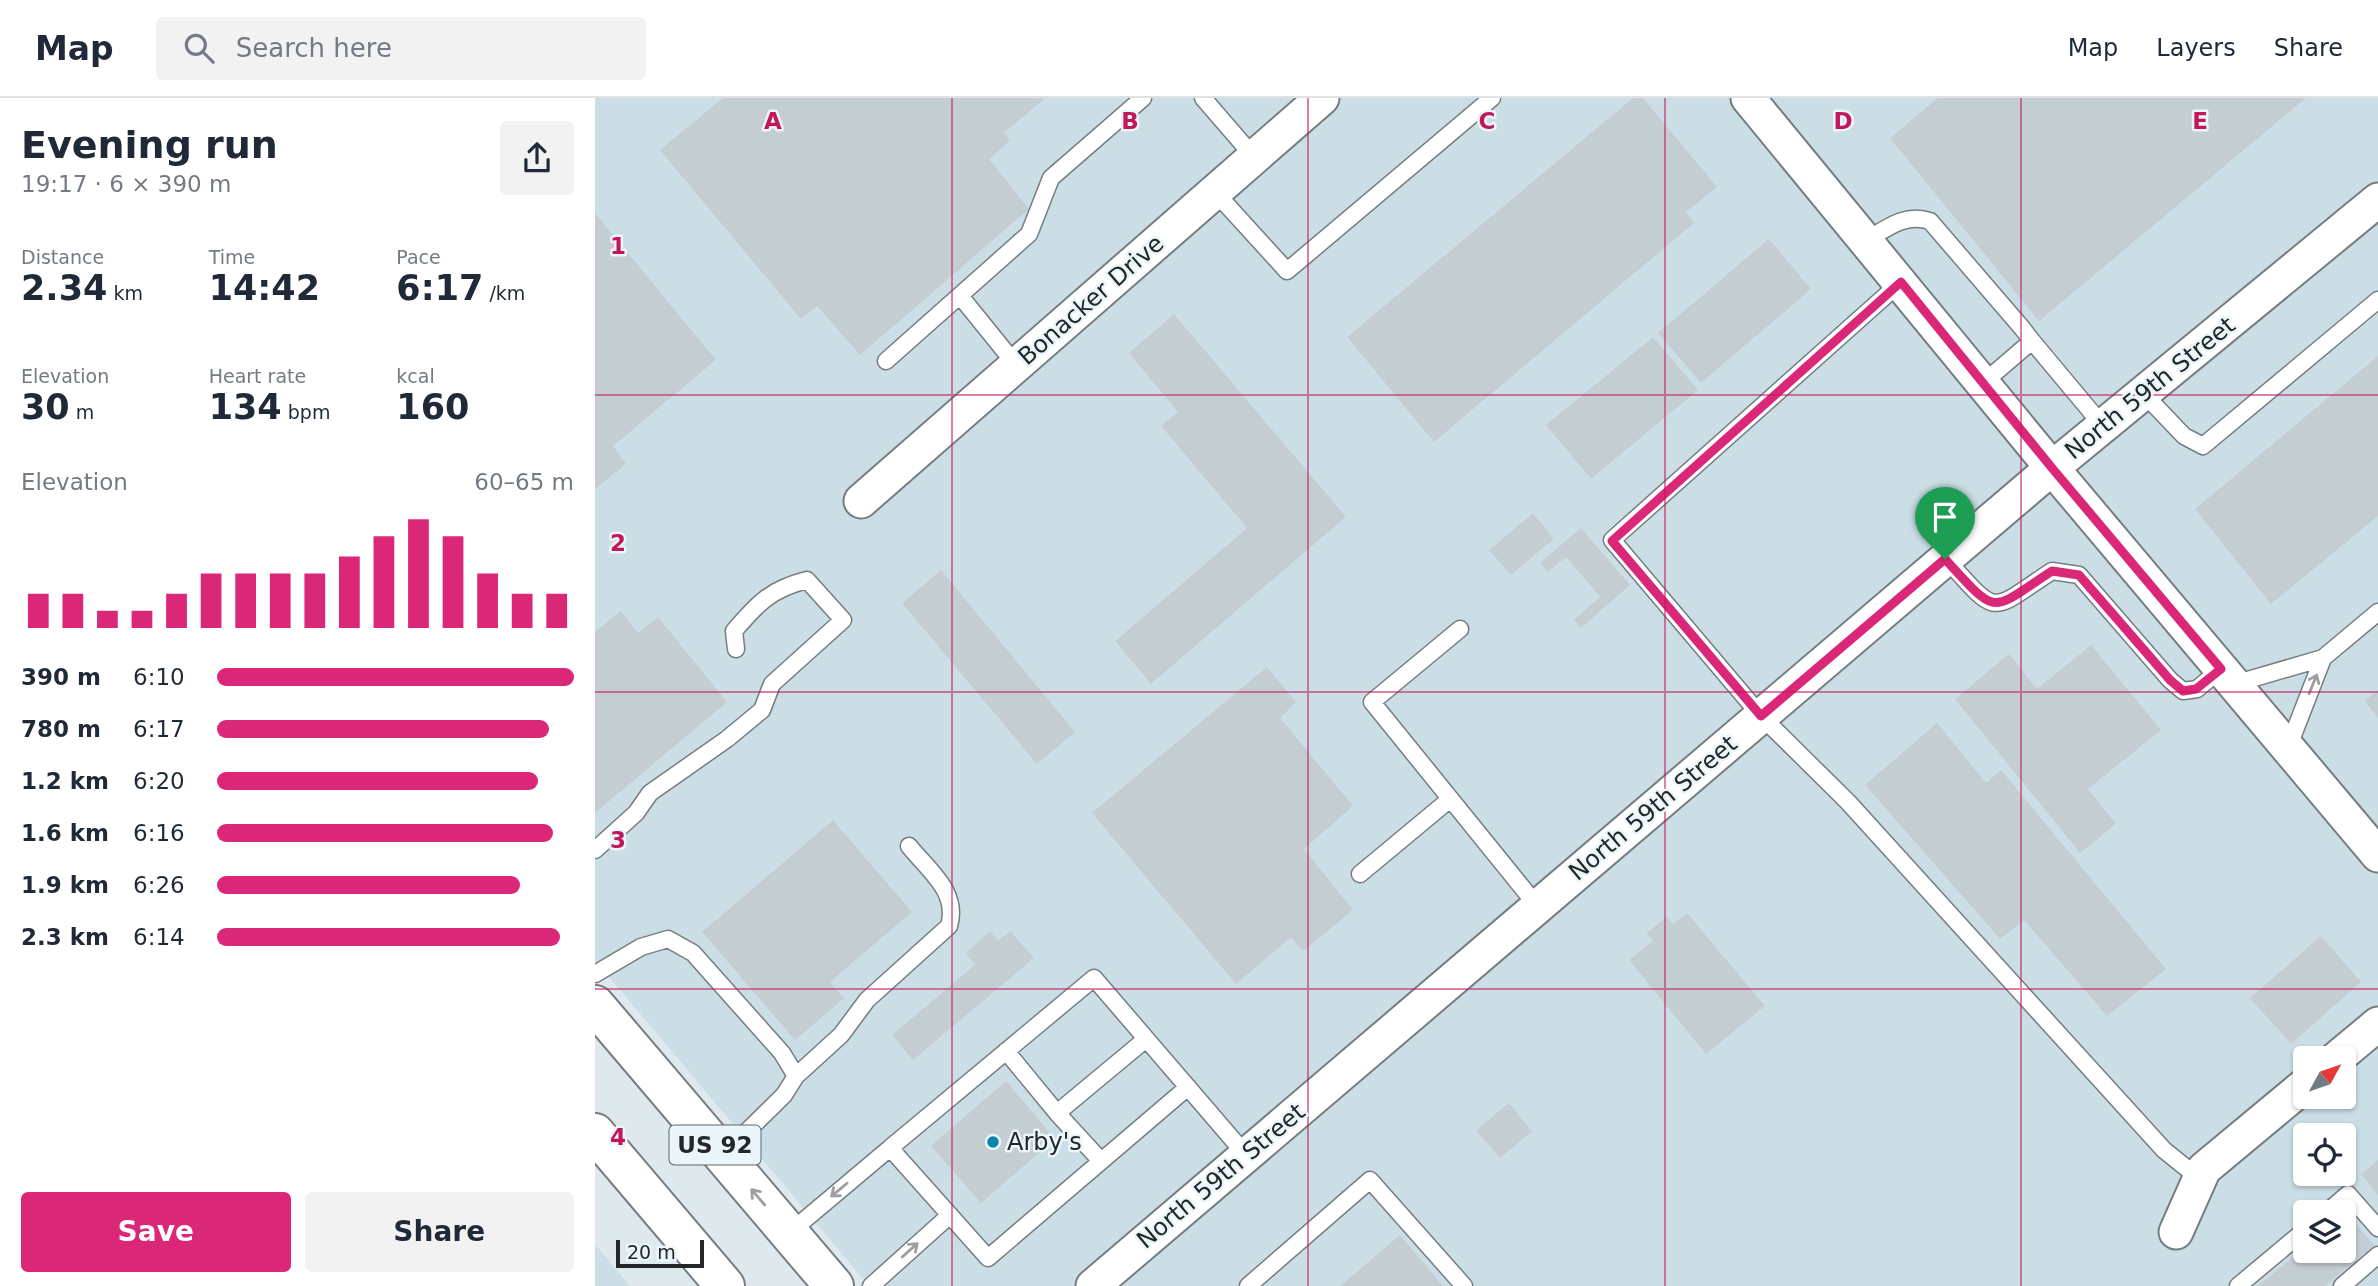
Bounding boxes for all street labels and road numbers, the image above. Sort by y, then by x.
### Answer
street label: Bonacker Drive [1013,229,1169,371]
street label: North 59th Street [2059,311,2241,465]
street label: North 59th Street [1563,730,1743,886]
street label: North 59th Street [1131,1098,1311,1254]
road number: US 92 [669,1126,761,1164]

